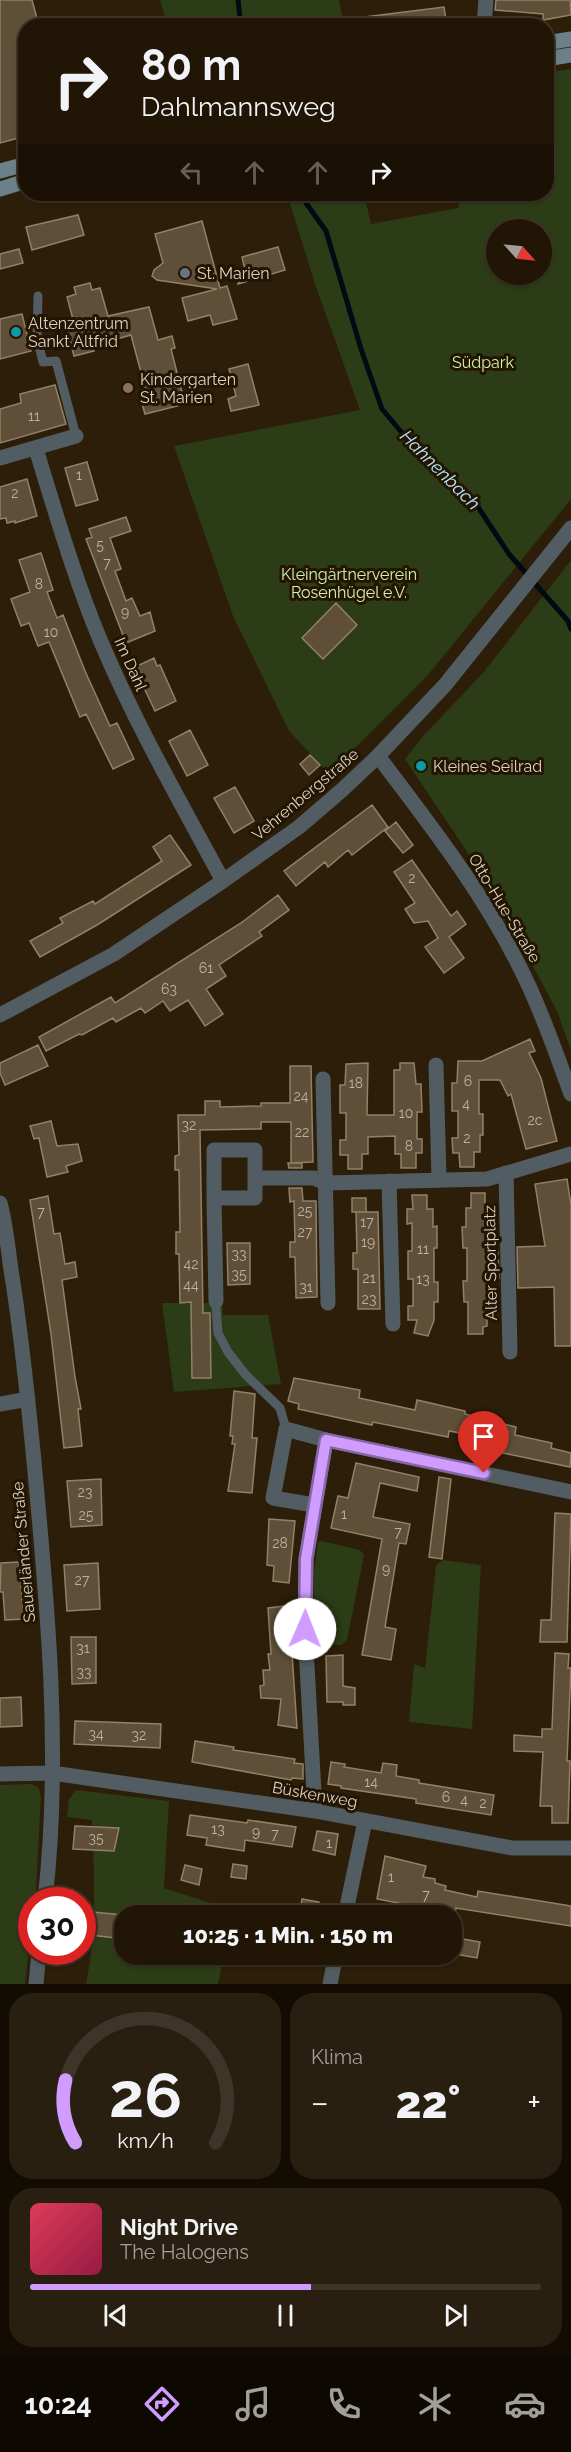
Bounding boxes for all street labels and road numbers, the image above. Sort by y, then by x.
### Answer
street label: Im Dahl [110,635,151,694]
street label: Vehrenbergstraße [248,744,362,844]
street label: Otto-Hue-Straße [465,850,545,966]
street label: Alter Sportplatz [480,1205,501,1321]
street label: Sauerländer Straße [8,1481,39,1623]
street label: Büskenweg [271,1778,359,1811]

